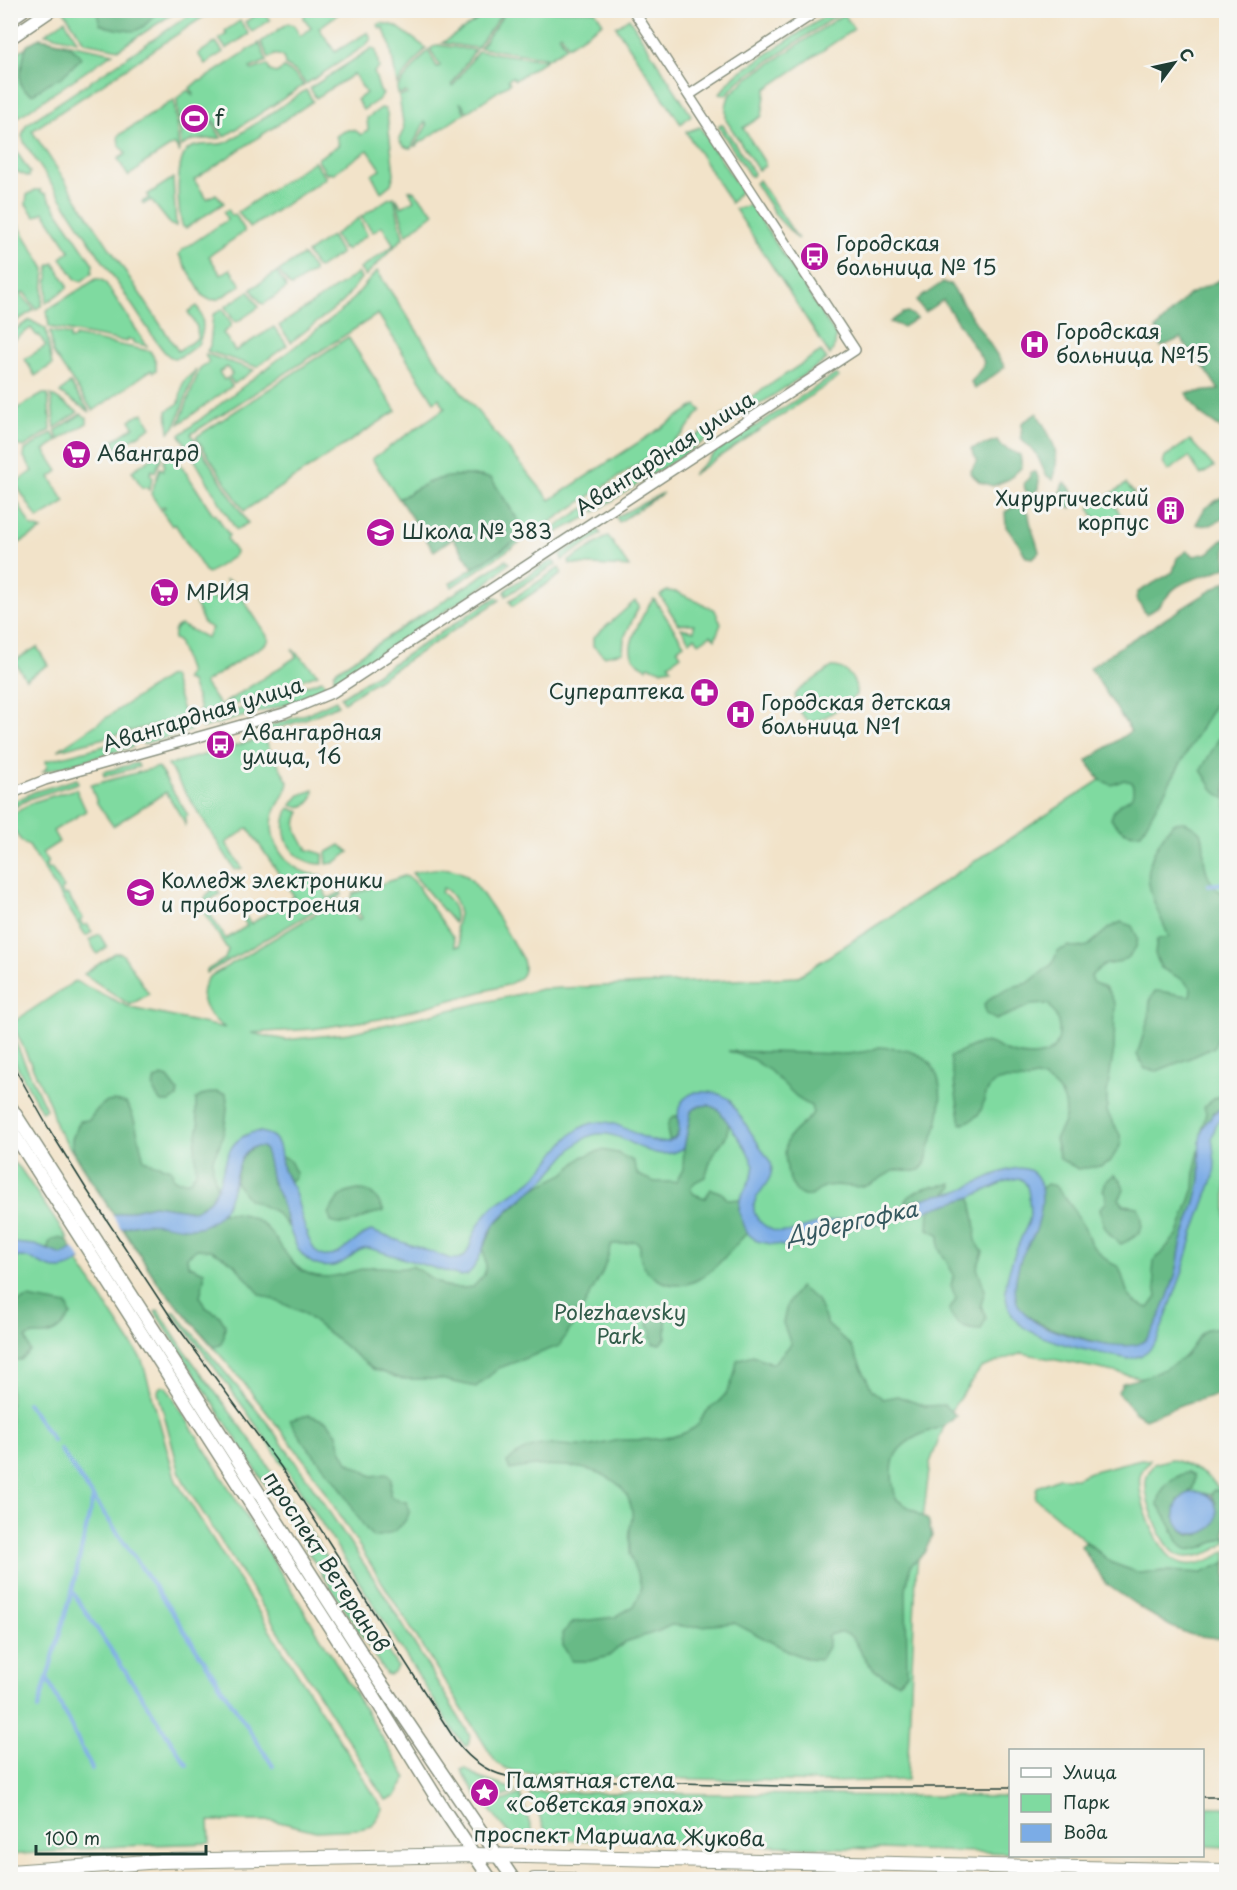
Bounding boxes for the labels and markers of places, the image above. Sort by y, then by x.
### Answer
place label: f [215,101,225,133]
sports icon: f [178,103,210,135]
place label: Городская больница № 15 [836,226,997,282]
bus stop icon: Городская больница № 15 [799,240,831,272]
place label: Городская больница №15 [1056,314,1209,370]
hospital icon: Городская больница №15 [1019,328,1051,360]
place label: Авангард [97,436,199,468]
supermarket icon: Авангард [60,438,92,470]
place label: Хирургический корпус [996,481,1149,537]
building icon: Хирургический корпус [1154,495,1186,527]
place label: Школа № 383 [402,514,552,546]
school or university icon: Школа № 383 [365,516,397,548]
place label: МРИЯ [186,575,250,607]
supermarket icon: МРИЯ [149,577,181,609]
place label: Супераптека [548,674,684,706]
pharmacy icon: Супераптека [689,676,721,708]
place label: Городская детская больница №1 [761,685,952,741]
hospital icon: Городская детская больница №1 [724,699,756,731]
place label: Авангардная улица, 16 [242,715,382,771]
bus stop icon: Авангардная улица, 16 [205,729,237,761]
place label: Колледж электроники и приборостроения [161,863,383,919]
school or university icon: Колледж электроники и приборостроения [124,877,156,909]
place label: Памятная стела «Советская эпоха» [506,1763,704,1819]
place icon: Памятная стела «Советская эпоха» [469,1777,501,1809]

